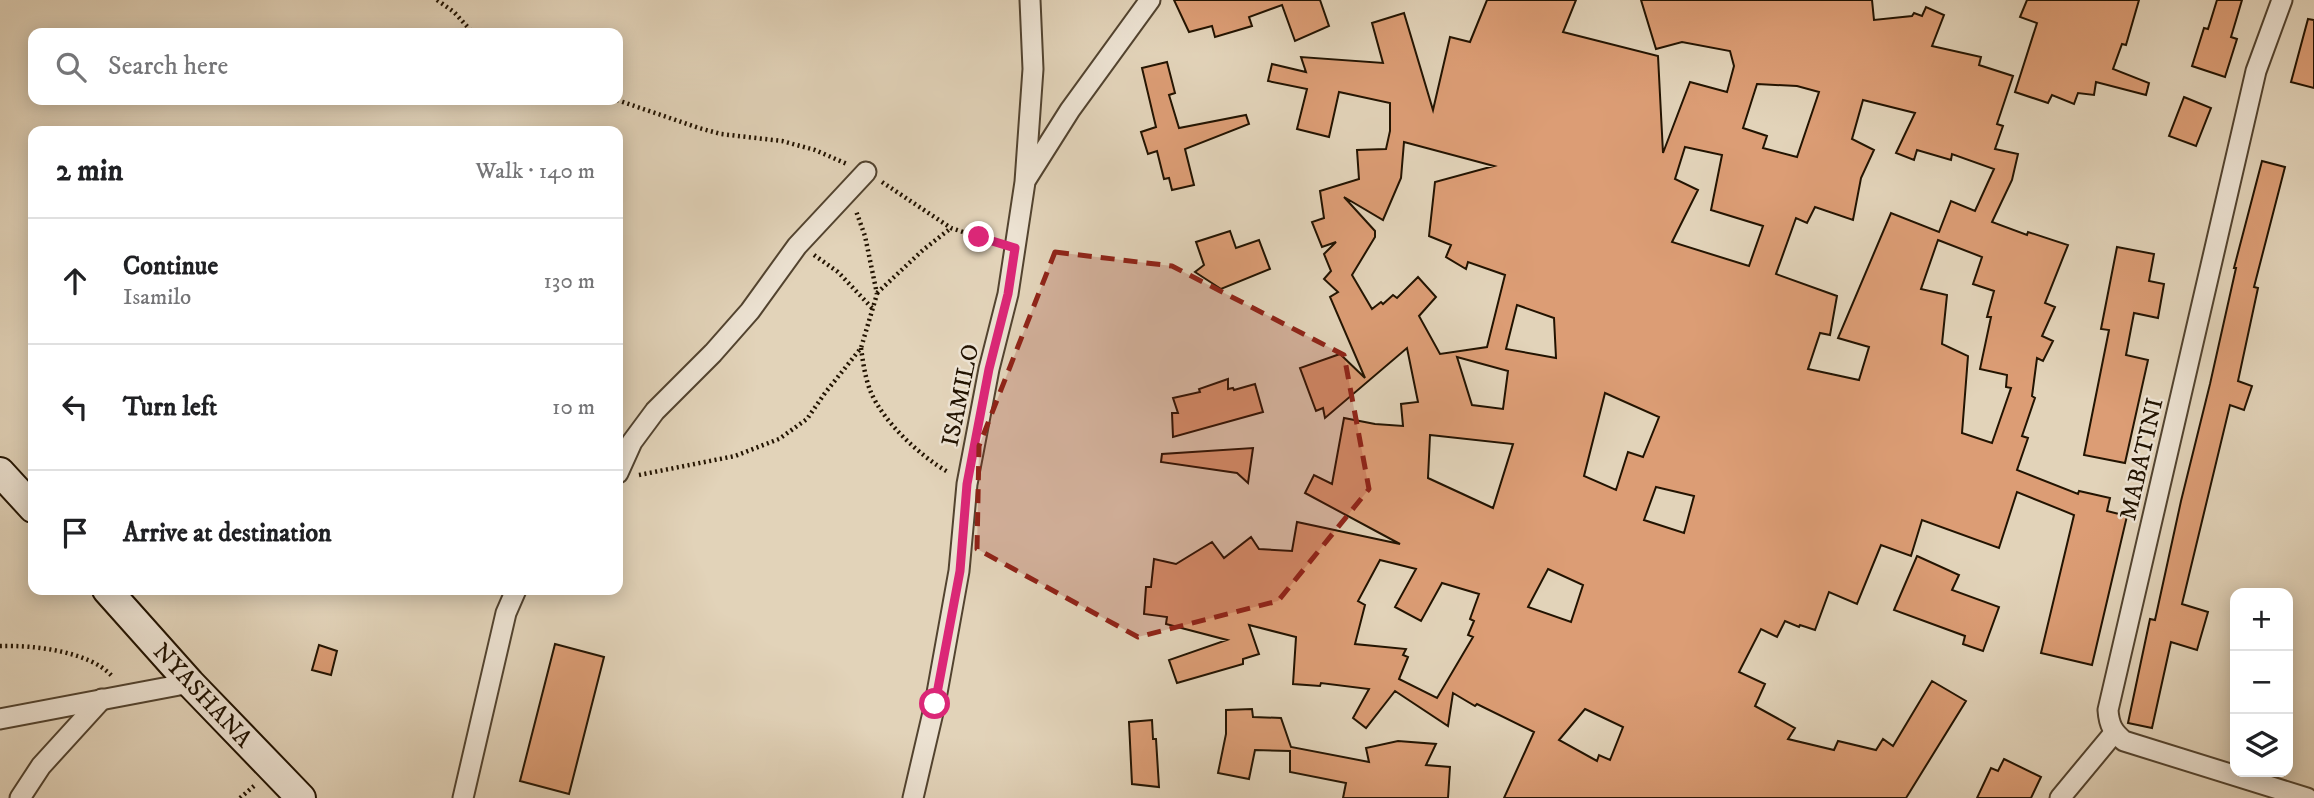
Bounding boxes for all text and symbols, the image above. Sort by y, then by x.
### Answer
search box [28,28,623,105]
icon: search [52,48,90,86]
text: Search here [108,50,228,83]
text: 2 min [56,153,123,190]
text: Walk · 140 m [476,157,595,186]
route end [963,221,994,252]
text: Continue [123,250,218,283]
icon: ahead [56,262,94,300]
text: 130 m [543,267,595,296]
text: Isamilo [123,283,191,312]
street label: ISAMILO [936,341,986,449]
icon: left [56,388,94,426]
text: Turn left [123,391,217,424]
text: 10 m [552,393,595,422]
street label: MABATINI [2113,395,2171,523]
icon: arrive [56,514,94,552]
text: Arrive at destination [123,517,332,550]
map controls [2230,588,2293,777]
button: + [2230,588,2293,651]
street label: NYASHANA [146,637,259,755]
button: − [2230,651,2293,714]
route start [919,688,950,719]
button: layers [2230,714,2293,777]

